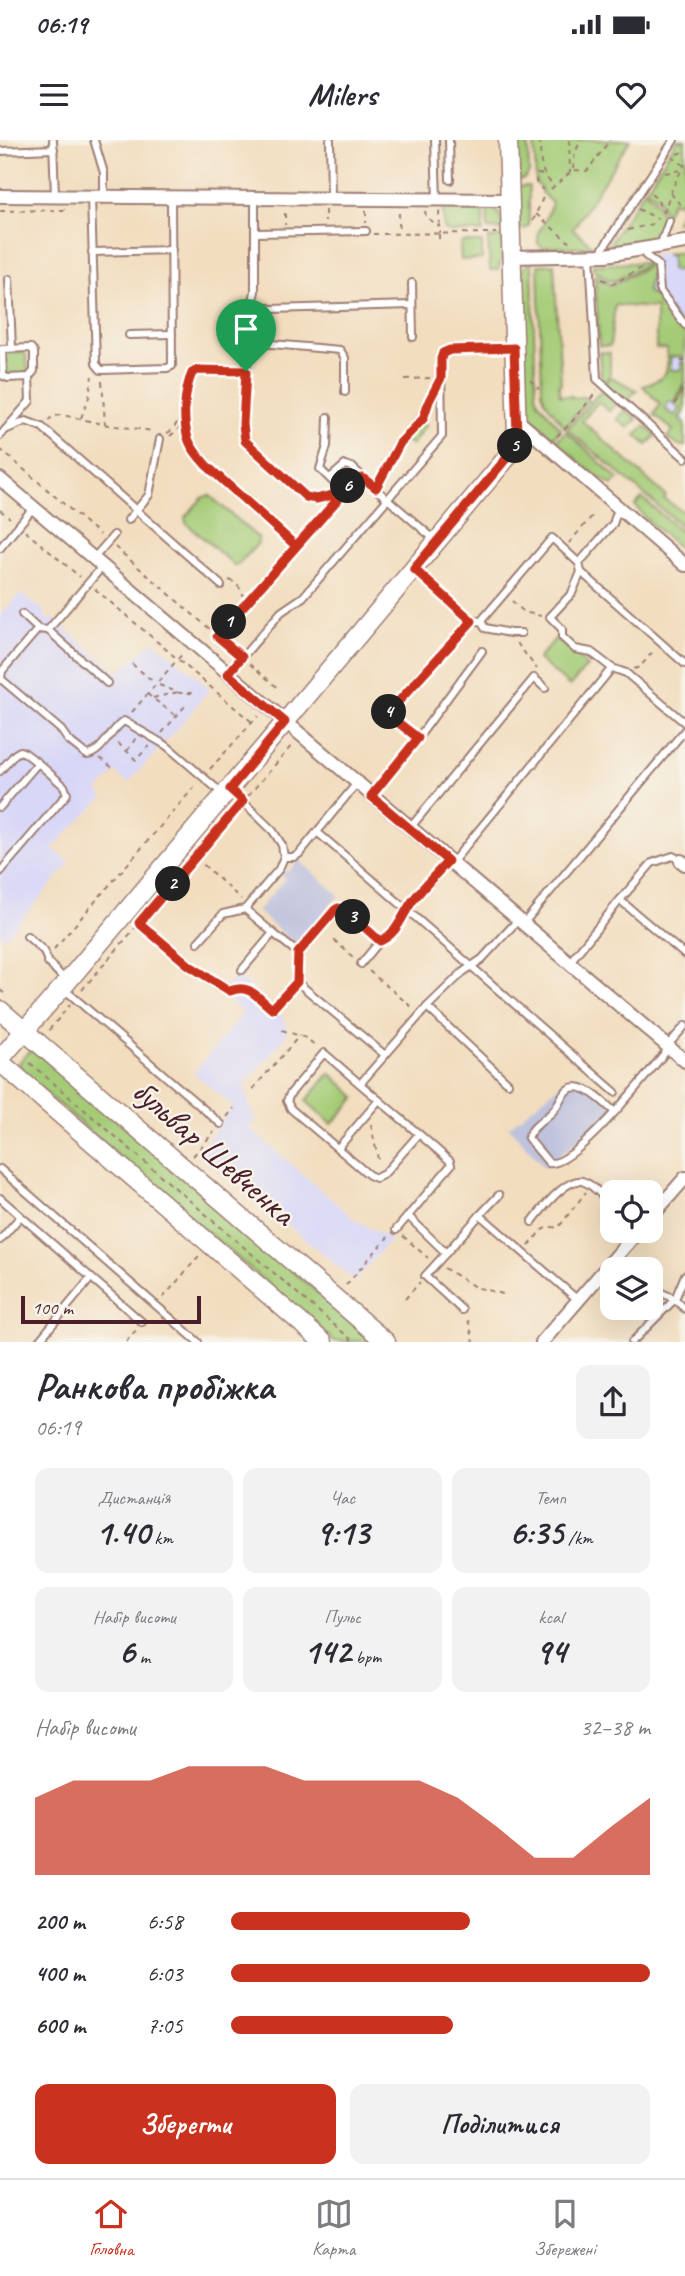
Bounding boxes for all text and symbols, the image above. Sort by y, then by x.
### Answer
text: 06:19 [35,8,87,41]
text: Milers [308,74,377,115]
icon: menu [35,76,73,114]
icon: heart [612,76,650,114]
pin [216,299,276,371]
icon: arrive [227,310,265,348]
pin: 5 [498,428,532,464]
text: 5 [510,433,519,457]
pin: 6 [330,468,366,504]
text: 6 [343,473,352,497]
pin: 1 [212,604,246,640]
text: 1 [224,609,233,633]
pin: 4 [372,694,406,730]
text: 4 [384,699,393,723]
pin: 2 [156,866,190,902]
text: 2 [168,871,177,895]
pin: 3 [336,900,370,934]
text: 3 [348,904,357,928]
street label: бульвар Шевченка [123,1069,307,1237]
map controls [600,1180,663,1320]
button: locate [600,1180,663,1243]
button: layers [600,1257,663,1320]
scale bar [21,1293,201,1324]
text: 100 m [32,1296,73,1320]
text: Ранкова пробіжка [35,1363,274,1410]
button: share [576,1365,650,1439]
text: 06:19 [35,1413,81,1442]
text: Дистанція [98,1486,170,1510]
text: Час [330,1486,355,1510]
text: Темп [536,1486,566,1510]
text: 1.40 [95,1510,150,1555]
text: 9:13 [316,1510,369,1555]
text: 6:35 [509,1510,563,1555]
text: km [150,1526,173,1550]
text: /km [563,1526,593,1550]
text: Набір висоти [93,1605,176,1629]
text: Пульс [324,1605,361,1629]
text: kcal [538,1605,563,1629]
text: 6 [118,1629,135,1674]
text: 142 [304,1629,351,1674]
text: 94 [535,1629,566,1674]
text: m [135,1645,150,1669]
text: bpm [351,1645,381,1669]
text: Набір висоти [35,1713,135,1742]
text: 32–38 m [580,1713,650,1742]
text: 200 m [35,1907,85,1936]
text: 6:58 [147,1907,183,1936]
text: 400 m [35,1959,85,1988]
text: 6:03 [147,1959,183,1988]
text: 600 m [35,2011,85,2040]
text: 7:05 [147,2011,183,2040]
button: Зберегти [35,2084,336,2164]
button: Поділитися [350,2084,650,2164]
tab: Головна [89,2195,134,2261]
tab: Карта [312,2195,355,2261]
tab: Збережені [534,2195,596,2261]

